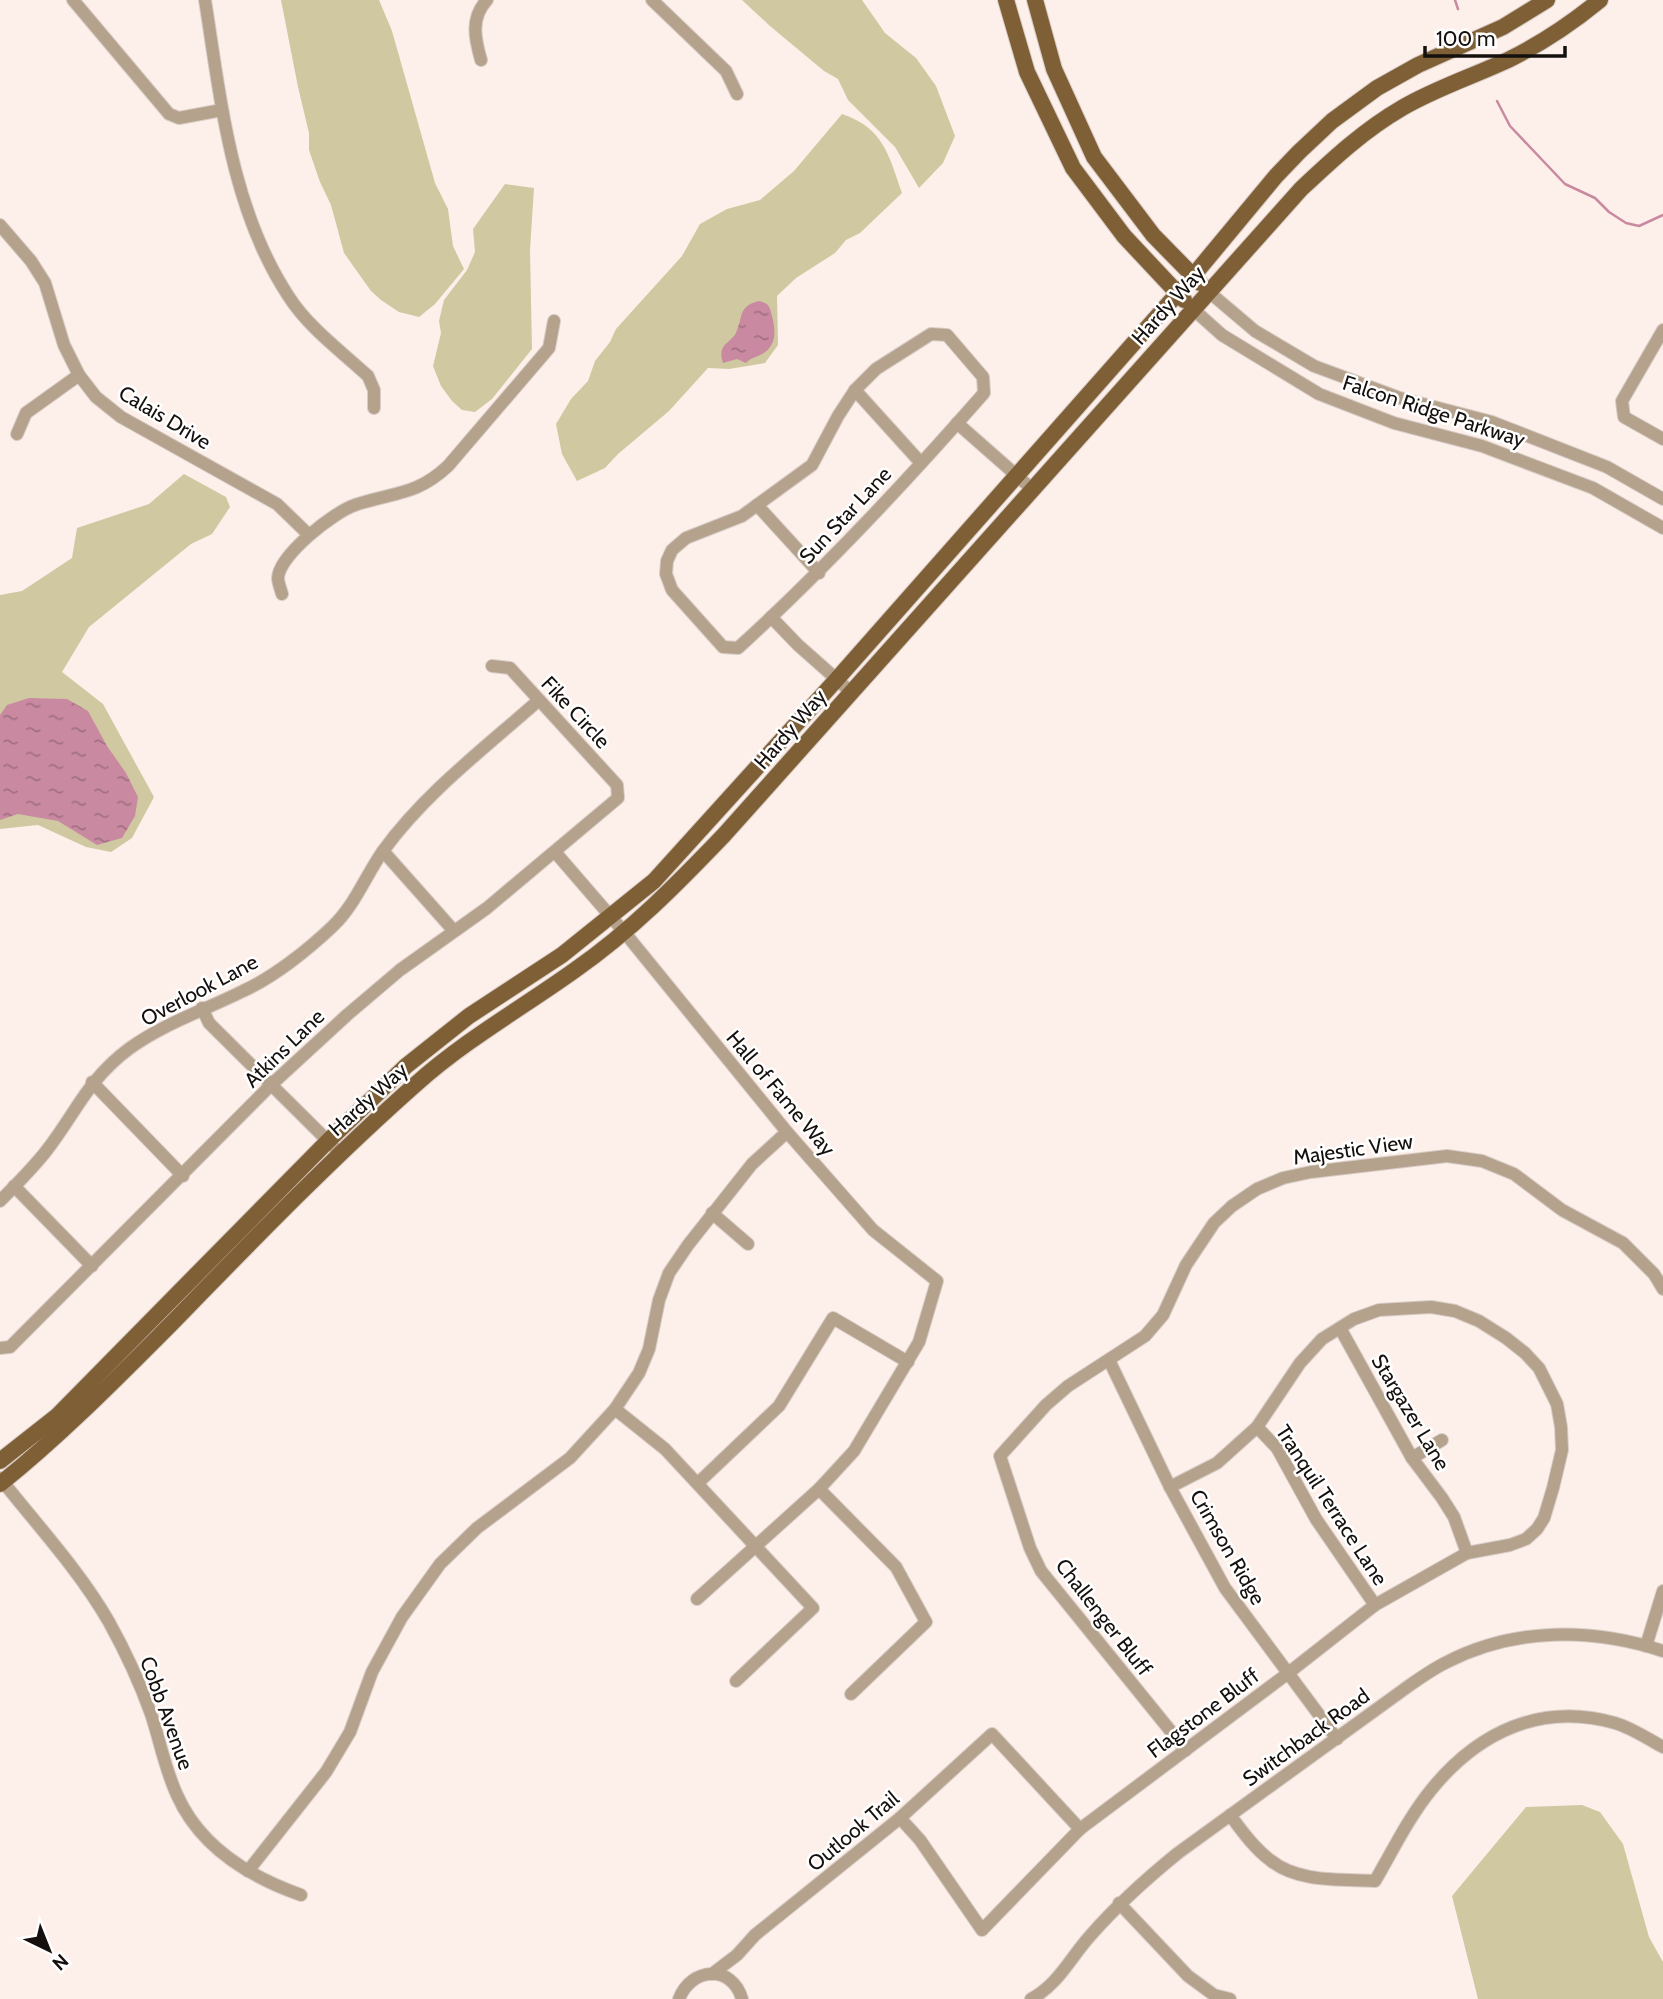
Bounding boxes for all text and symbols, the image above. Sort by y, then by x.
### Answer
scale bar [1425,14,1565,58]
text: 100 m [1436,26,1495,51]
street label: Hardy Way [1126,260,1210,350]
street label: Falcon Ridge Parkway [1340,370,1529,452]
street label: Calais Drive [114,380,216,454]
street label: Sun Star Lane [794,461,896,569]
street label: Fike Circle [536,671,616,753]
street label: Hardy Way [749,684,832,774]
street label: Overlook Lane [136,949,262,1031]
street label: Atkins Lane [239,1004,329,1092]
street label: Hall of Fame Way [721,1025,841,1161]
street label: Hardy Way [323,1057,413,1141]
street label: Majestic View [1291,1128,1415,1171]
street label: Stargazer Lane [1367,1349,1456,1475]
street label: Tranquil Terrace Lane [1271,1420,1393,1590]
street label: Crimson Ridge [1185,1485,1271,1609]
street label: Challenger Bluff [1051,1554,1157,1680]
street label: Cobb Avenue [135,1653,199,1773]
street label: Flagstone Bluff [1142,1663,1264,1763]
street label: Switchback Road [1238,1683,1374,1791]
street label: Outlook Trail [802,1786,904,1876]
north arrow [14,1915,84,1985]
text: N [47,1949,73,1975]

